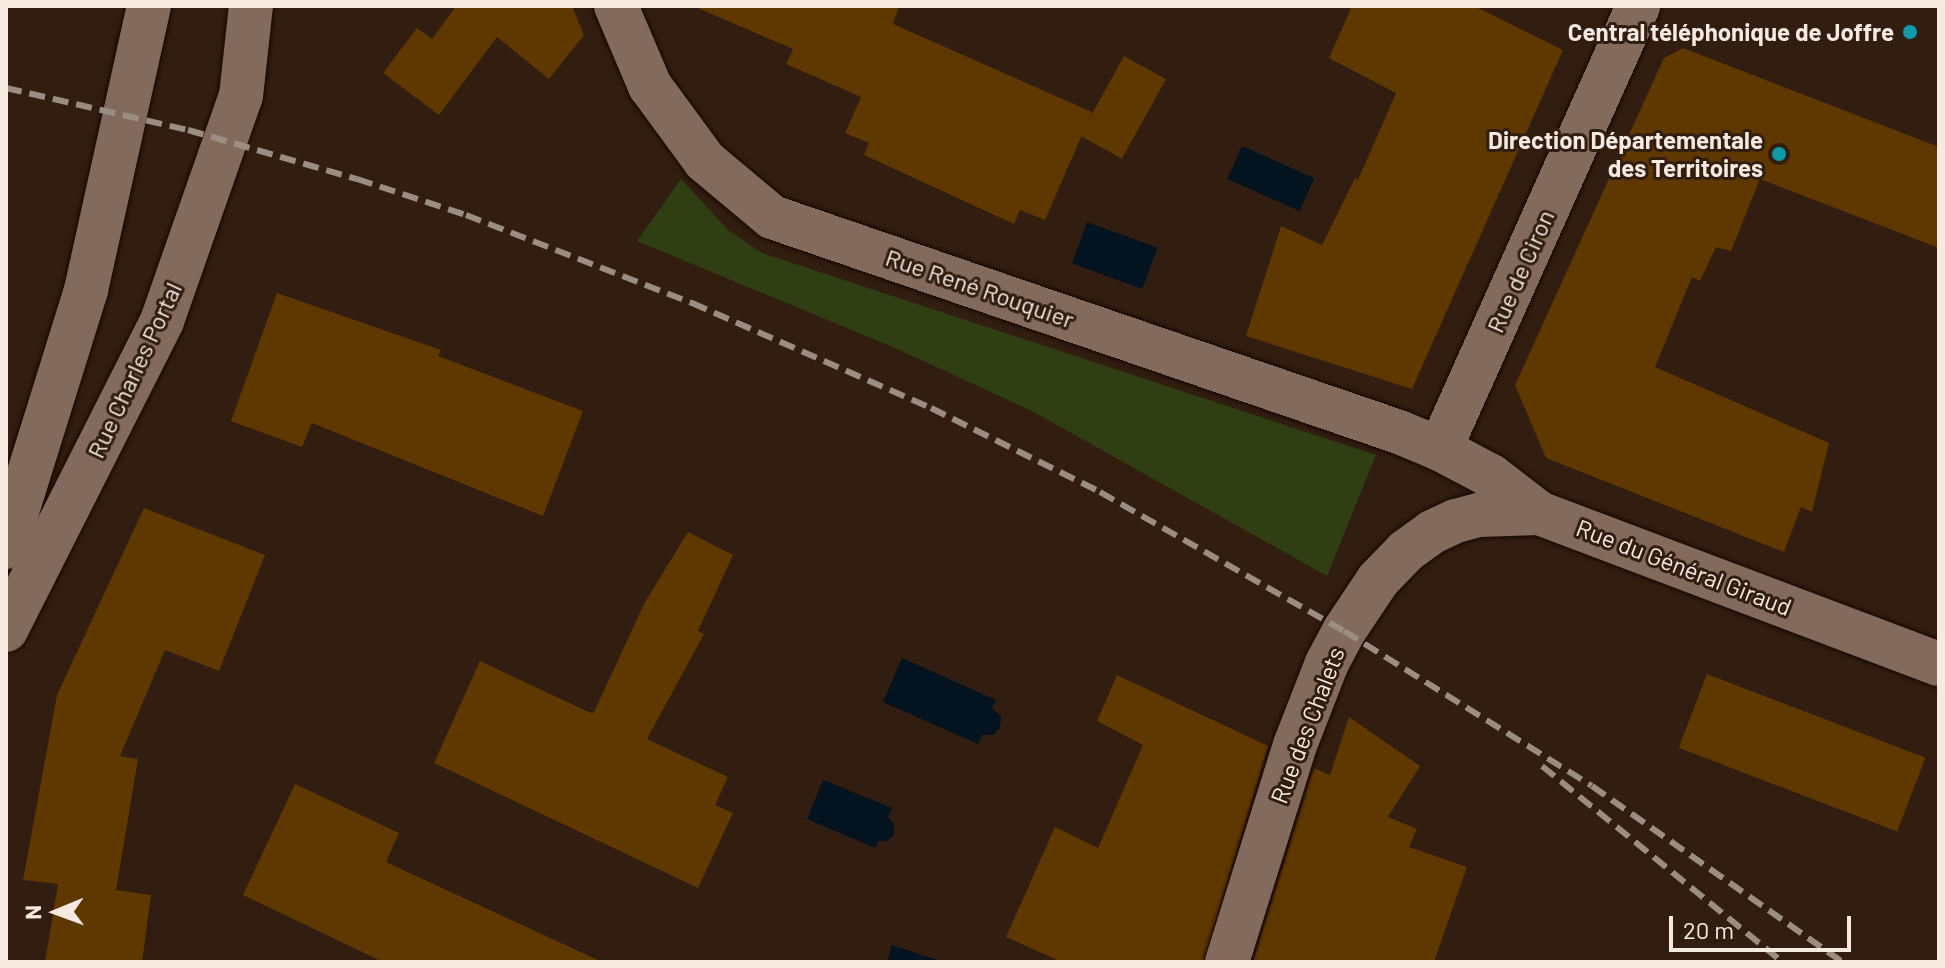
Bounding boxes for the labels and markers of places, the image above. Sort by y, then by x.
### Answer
place label: Central téléphonique de Joffre [1568,18,1894,46]
marker: Central téléphonique de Joffre [1901,23,1919,41]
place label: Direction Départementale des Territoires [1488,126,1763,182]
marker: Direction Départementale des Territoires [1770,145,1788,163]

